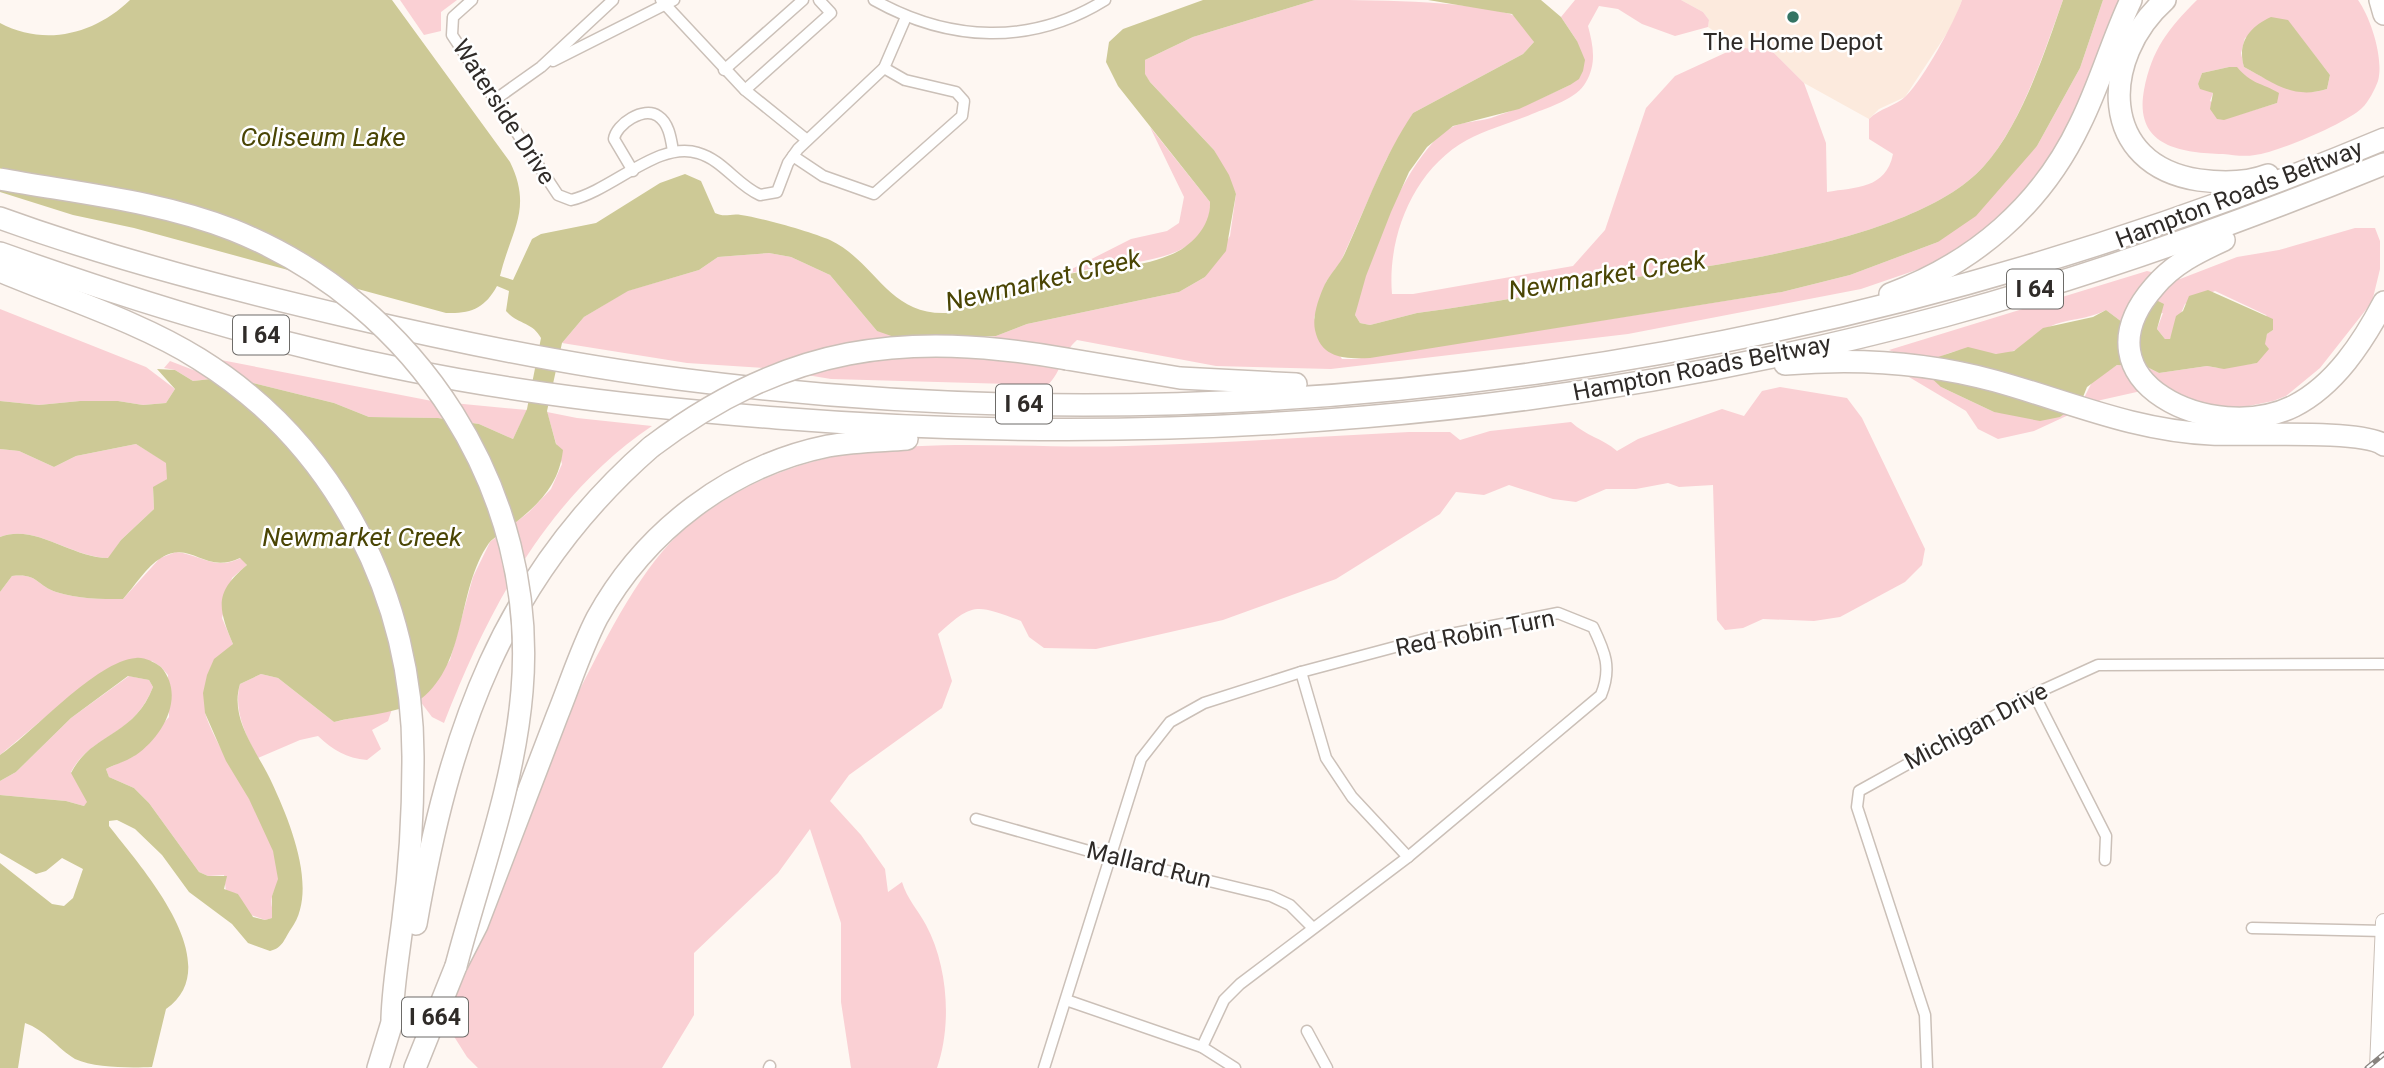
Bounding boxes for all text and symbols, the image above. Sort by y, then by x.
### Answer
marker: The Home Depot [1785,9,1801,25]
place label: The Home Depot [1703,28,1883,56]
street label: Waterside Drive [447,34,561,190]
water label: Coliseum Lake [240,122,406,152]
street label: Hampton Roads Beltway [2112,134,2367,254]
water label: Newmarket Creek [942,243,1145,317]
water label: Newmarket Creek [1506,244,1709,305]
road number: I 64 [2007,270,2063,308]
road number: I 64 [233,316,289,354]
street label: Hampton Roads Beltway [1571,329,1834,407]
road number: I 64 [996,384,1052,424]
water label: Newmarket Creek [262,522,463,552]
street label: Red Robin Turn [1393,604,1557,662]
street label: Michigan Drive [1900,677,2052,775]
street label: Mallard Run [1084,836,1214,894]
road number: I 664 [402,998,468,1036]

